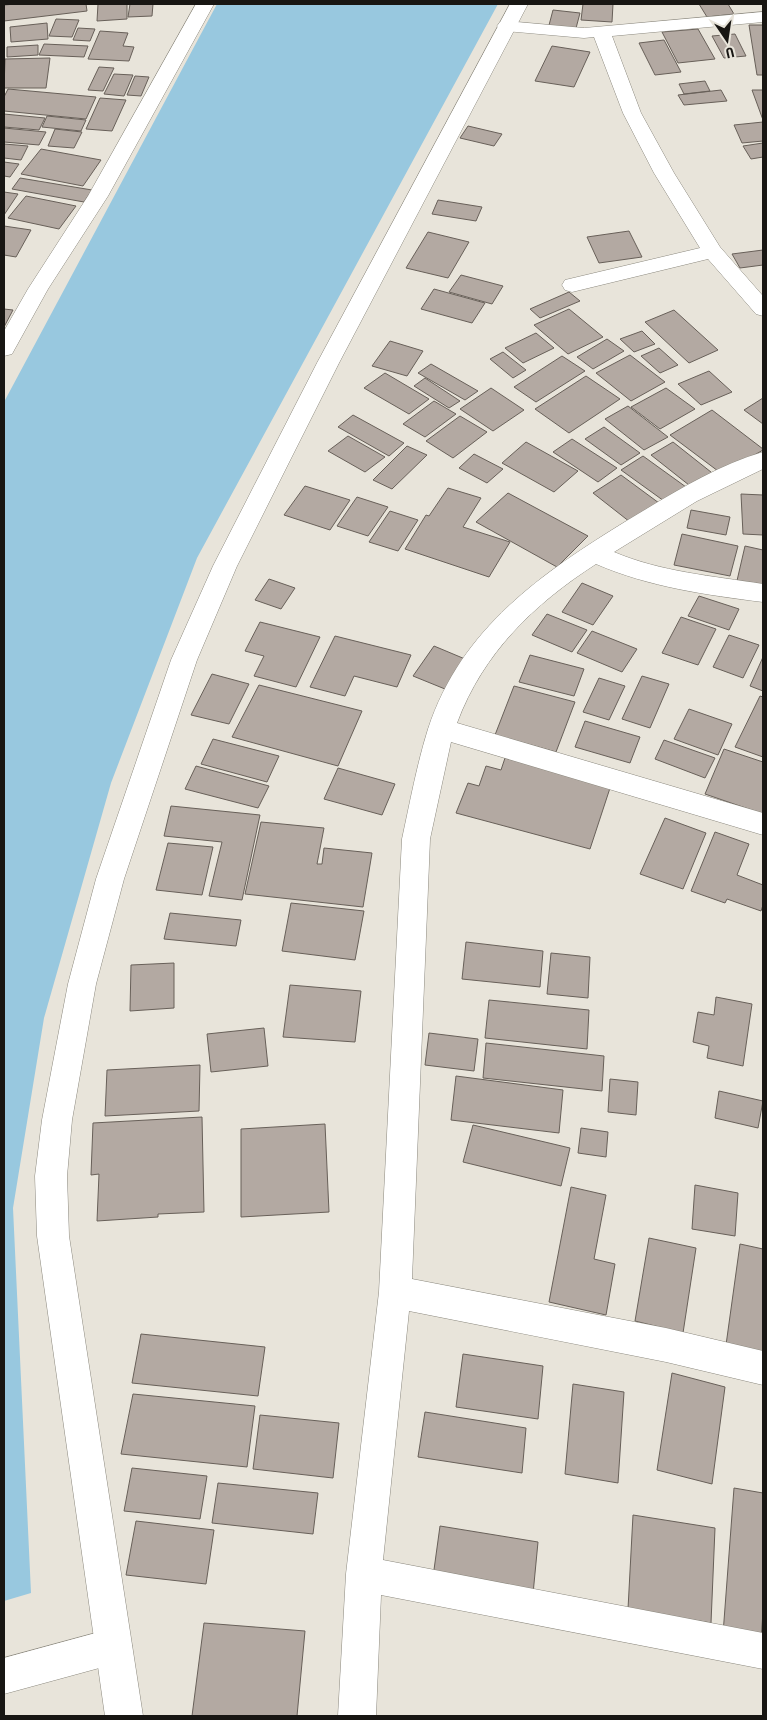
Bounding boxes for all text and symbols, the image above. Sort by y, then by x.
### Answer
north arrow [702,15,752,65]
text: U [724,44,736,61]

